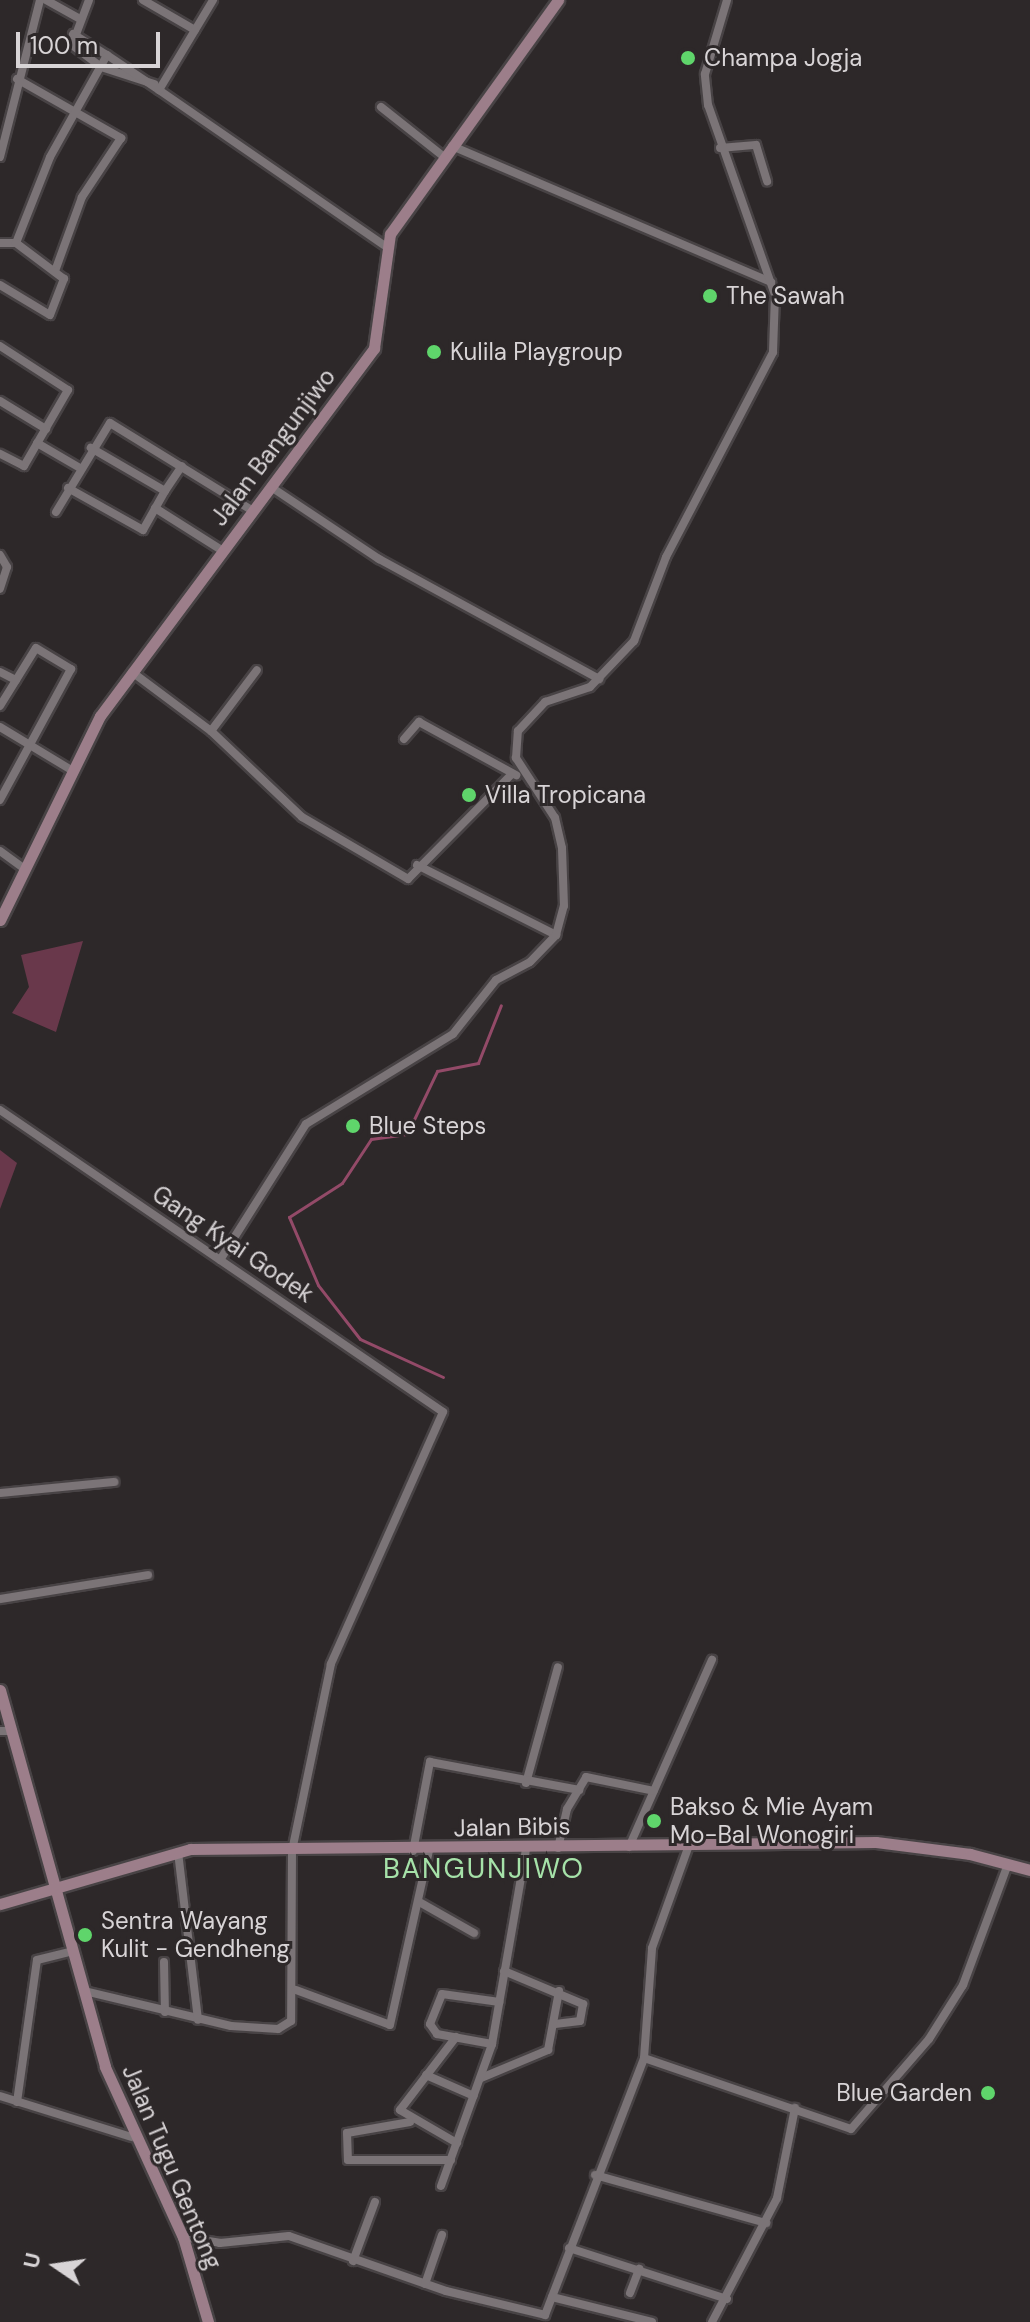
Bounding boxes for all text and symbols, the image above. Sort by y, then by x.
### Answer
scale bar [20,16,164,66]
text: 100 m [30,30,98,61]
place label: Champa Jogja [704,44,862,72]
marker: Champa Jogja [679,49,697,67]
place label: The Sawah [726,282,845,310]
marker: The Sawah [701,287,719,305]
place label: Kulila Playgroup [450,338,623,366]
marker: Kulila Playgroup [425,343,443,361]
street label: Jalan Bangunjiwo [204,363,342,531]
place label: Villa Tropicana [485,781,646,809]
marker: Villa Tropicana [460,786,478,804]
place label: Blue Steps [369,1112,486,1140]
marker: Blue Steps [344,1117,362,1135]
street label: Gang Kyai Godek [147,1179,319,1309]
place label: Bakso & Mie Ayam Mo-Bal Wonogiri [670,1793,873,1849]
street label: Jalan Bibis [453,1812,571,1842]
marker: Bakso & Mie Ayam Mo-Bal Wonogiri [645,1812,663,1830]
district label: BANGUNJIWO [383,1852,585,1886]
place label: Sentra Wayang Kulit - Gendheng [101,1907,290,1963]
marker: Sentra Wayang Kulit - Gendheng [76,1926,94,1944]
street label: Jalan Tugu Gentong [116,2060,228,2274]
place label: Blue Garden [836,2079,972,2107]
marker: Blue Garden [979,2084,997,2102]
north arrow [16,2226,96,2306]
text: U [16,2250,48,2271]

